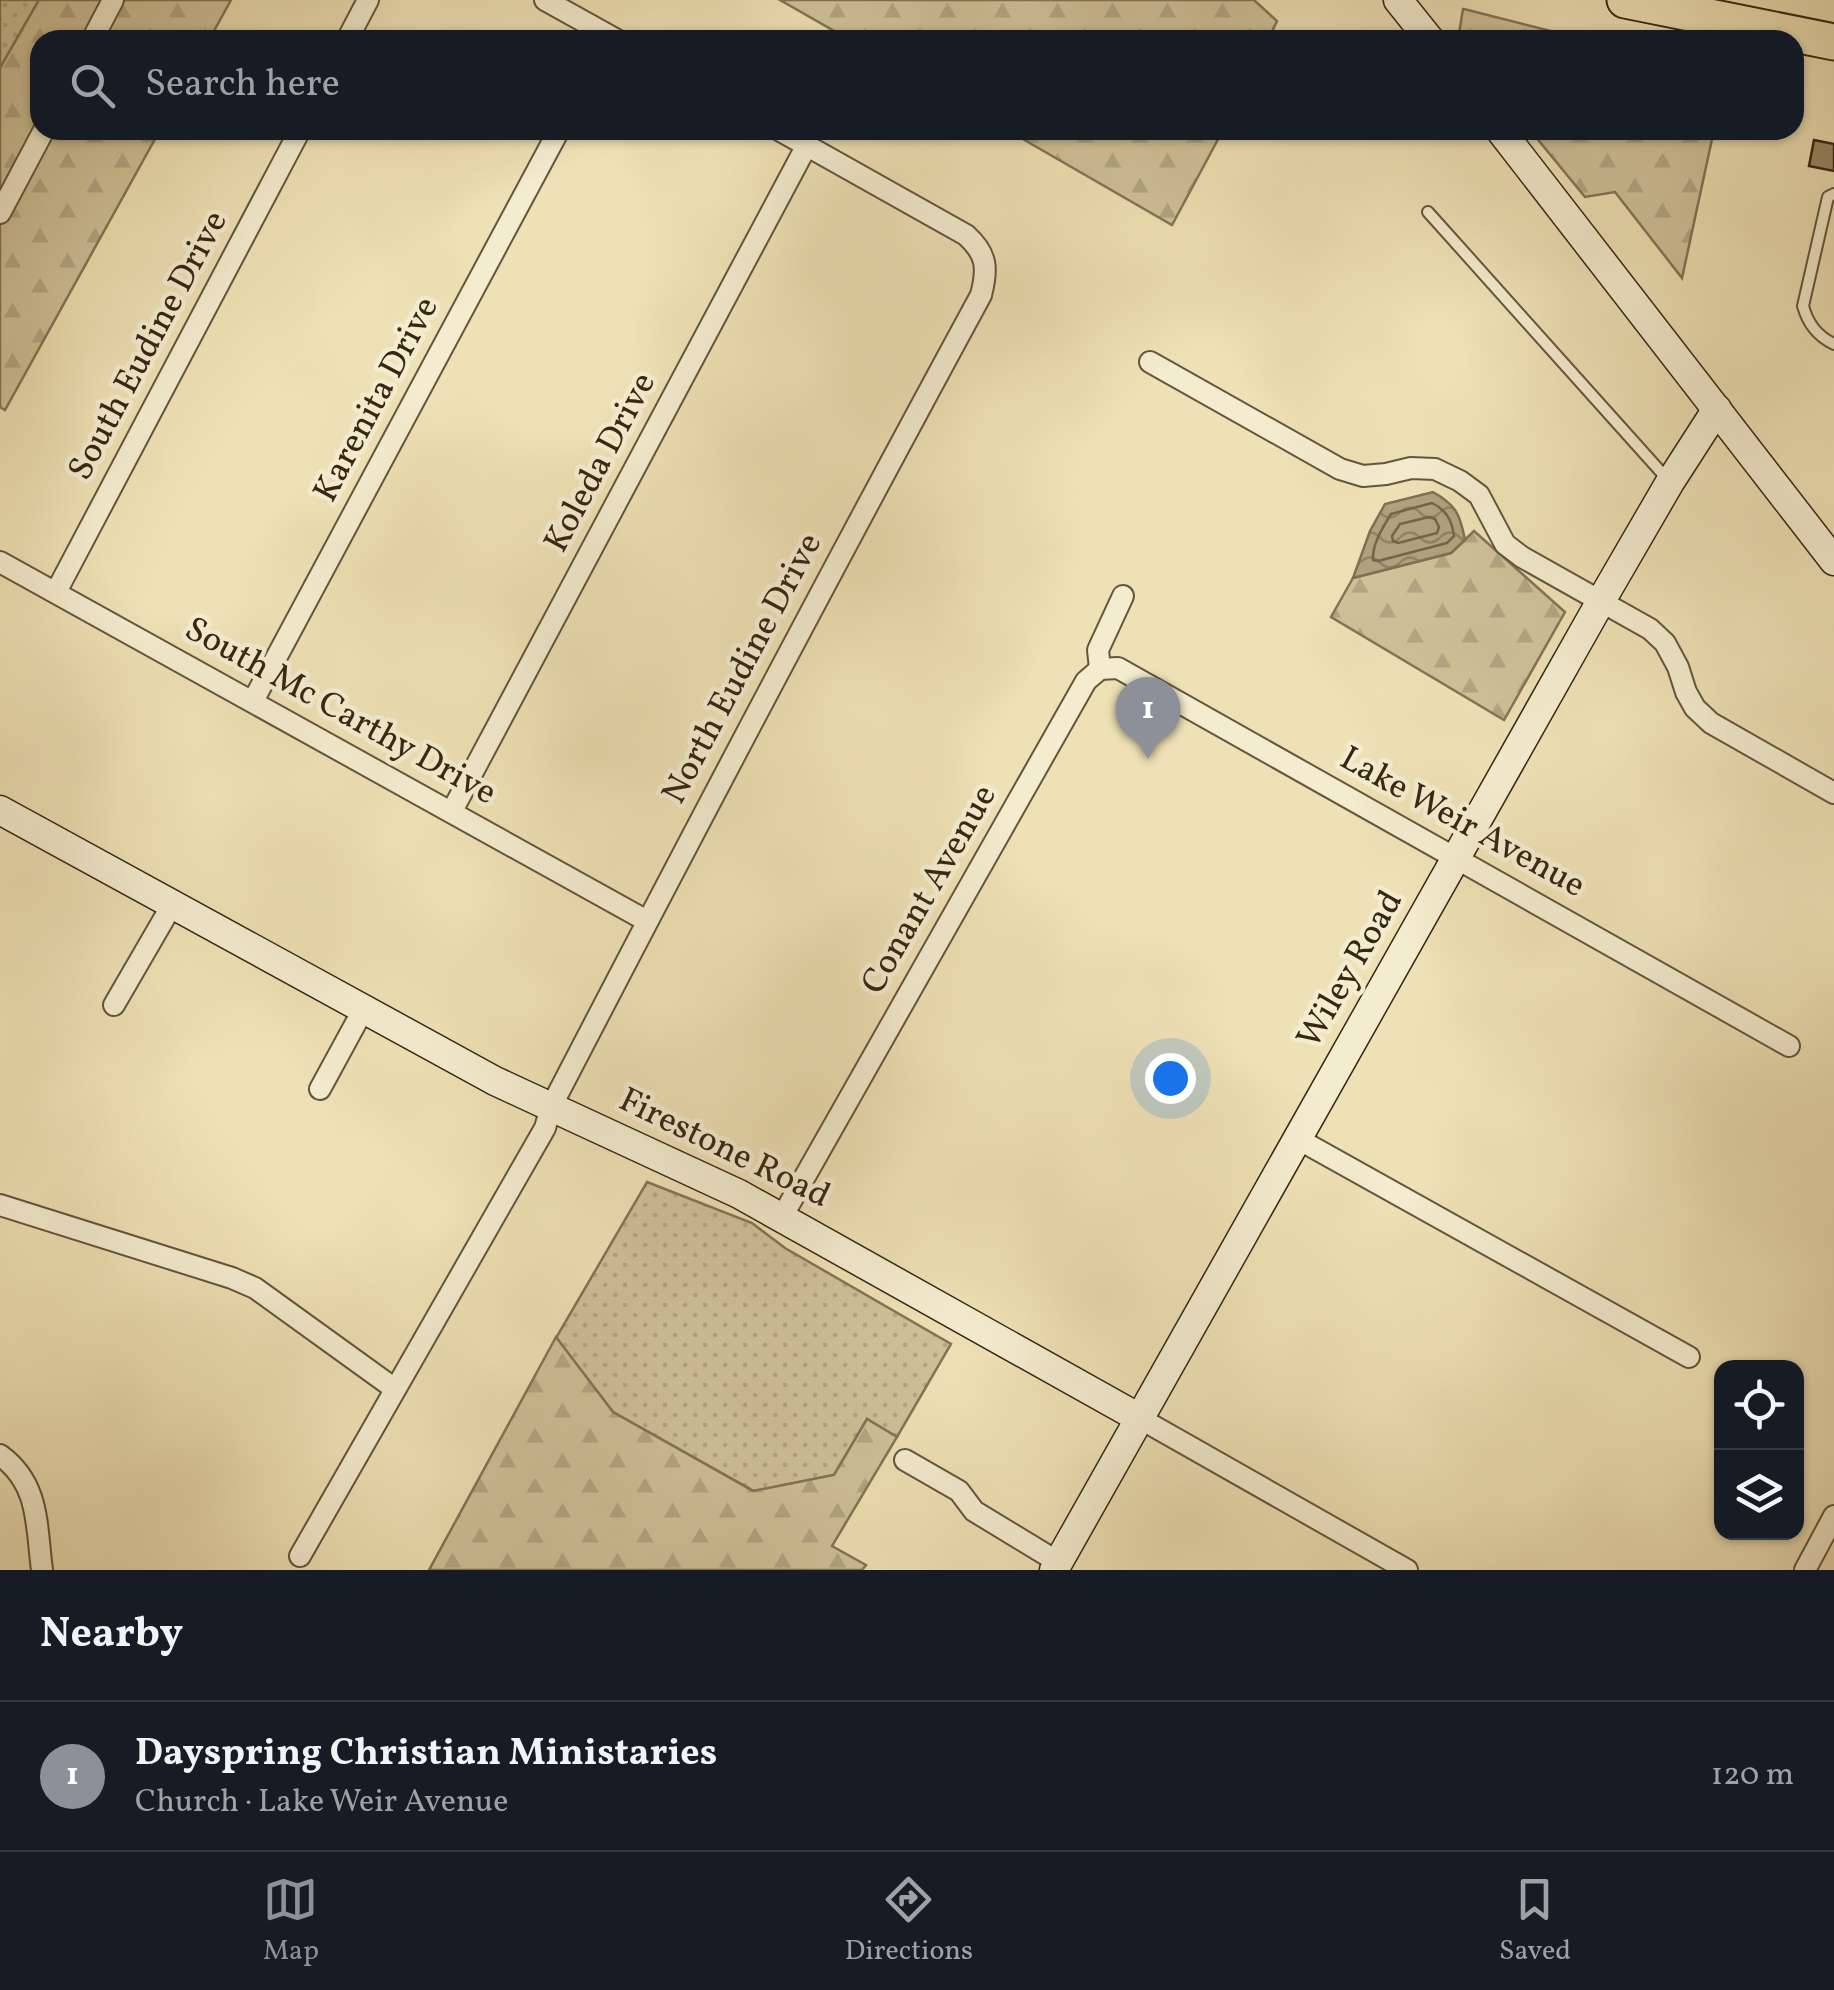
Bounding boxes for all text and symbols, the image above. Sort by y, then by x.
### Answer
search box [30,30,1804,140]
icon: search [65,58,120,113]
text: Search here [145,59,340,112]
street label: South Eudine Drive [58,203,240,489]
street label: Karenita Drive [303,289,451,511]
street label: Koleda Drive [533,365,669,561]
street label: North Eudine Drive [651,525,835,813]
street label: South Mc Carthy Drive [176,606,504,818]
pin: 1 [1116,676,1180,759]
street label: Lake Weir Avenue [1331,736,1593,910]
street label: Conant Avenue [851,776,1009,1004]
street label: Wiley Road [1286,882,1416,1058]
your location [1145,1053,1196,1104]
street label: Firestone Road [610,1077,838,1221]
map controls [1714,1360,1804,1540]
button: locate [1714,1360,1804,1450]
button: layers [1714,1450,1804,1540]
text: Nearby [40,1606,183,1665]
text: Dayspring Christian Ministaries [135,1728,717,1781]
text: 1 [66,1754,79,1798]
text: 120 m [1711,1754,1794,1798]
text: Church · Lake Weir Avenue [135,1781,508,1825]
tab: Map [263,1872,319,1971]
tab: Directions [845,1872,973,1971]
tab: Saved [1499,1872,1571,1971]

